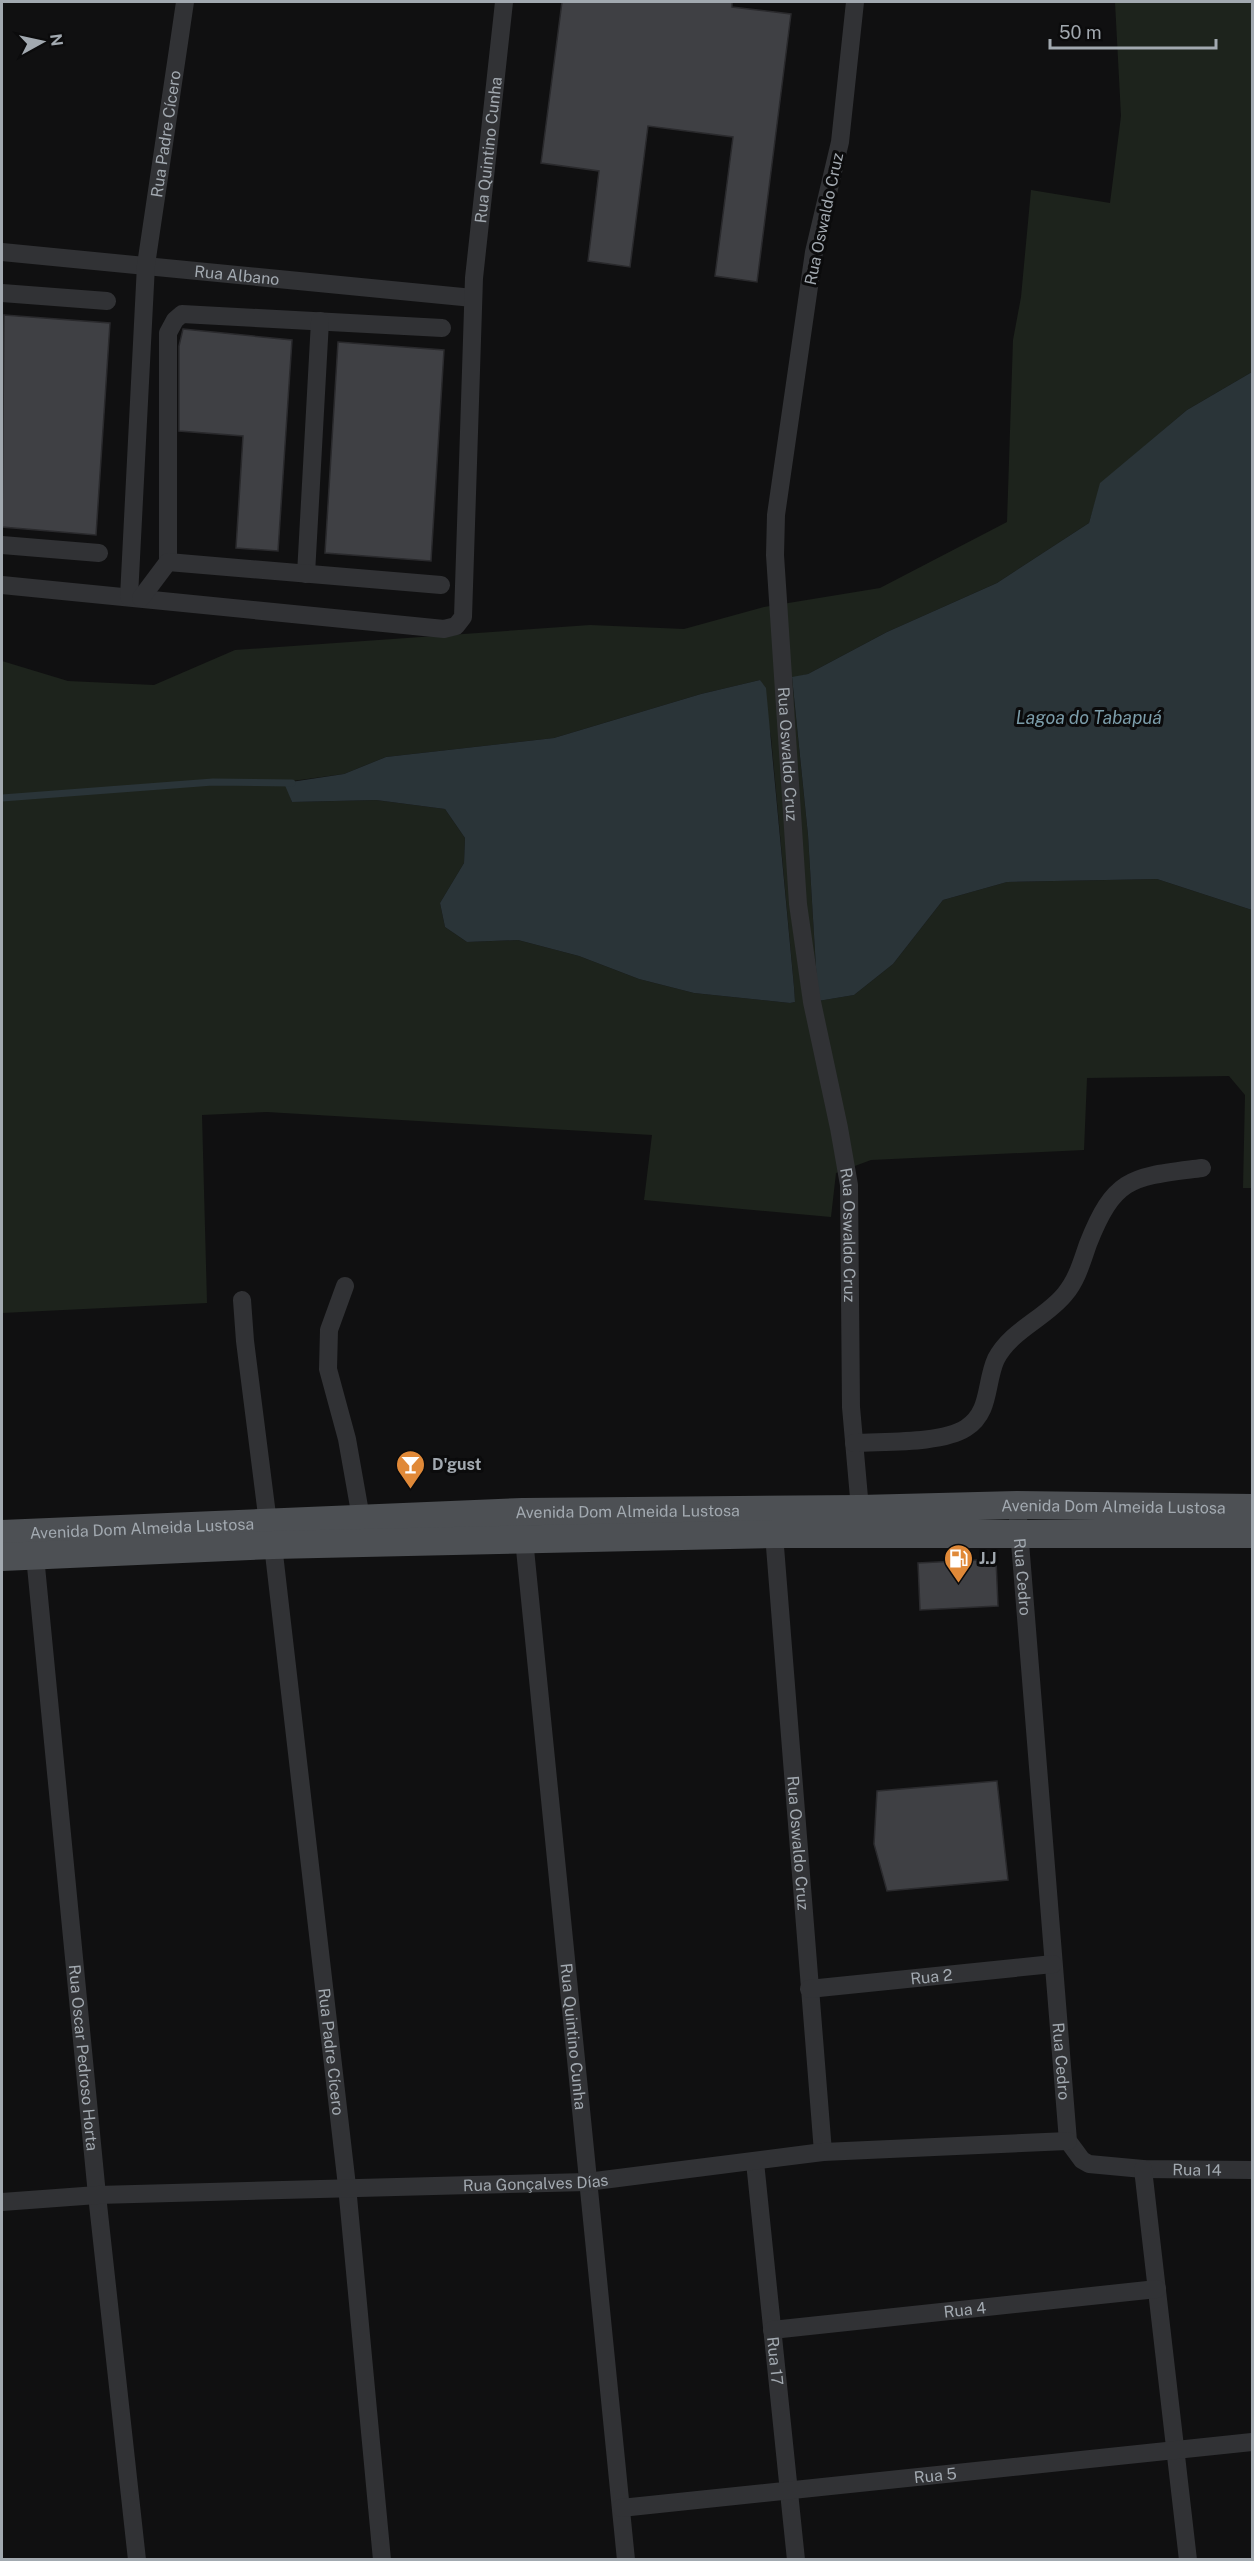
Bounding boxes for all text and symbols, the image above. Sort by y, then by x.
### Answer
north arrow [12,12,72,72]
scale bar [1050,12,1216,50]
text: 50 m [1059,22,1102,43]
text: N [46,32,67,48]
street label: Rua Padre Cícero [147,69,184,199]
street label: Rua Quintino Cunha [471,76,505,224]
street label: Rua Oswaldo Cruz [801,151,847,287]
street label: Rua Albano [193,261,280,289]
street label: Rua Oswaldo Cruz [774,686,802,822]
water label: Lagoa do Tabapuá [1016,707,1162,728]
street label: Rua Oswaldo Cruz [837,1166,860,1303]
bar icon: D'gust [395,1448,427,1490]
place label: D'gust [432,1455,482,1474]
street label: Avenida Dom Almeida Lustosa [1001,1495,1226,1517]
street label: Avenida Dom Almeida Lustosa [515,1501,740,1522]
street label: Avenida Dom Almeida Lustosa [29,1514,255,1542]
street label: Rua Cedro [1010,1537,1035,1616]
fuel station icon: J.J [942,1542,974,1584]
place label: J.J [979,1549,996,1568]
street label: Rua Oswaldo Cruz [784,1775,813,1911]
street label: Rua Quintino Cunha [557,1962,590,2111]
street label: Rua Oscar Pedroso Horta [65,1964,102,2152]
street label: Rua 2 [909,1965,953,1988]
street label: Rua Padre Cícero [315,1987,348,2116]
street label: Rua Cedro [1049,2022,1074,2101]
street label: Rua 14 [1172,2160,1222,2179]
street label: Rua Gonçalves Días [463,2170,609,2195]
street label: Rua 4 [943,2298,987,2321]
street label: Rua 17 [764,2336,787,2386]
street label: Rua 5 [913,2463,958,2487]

